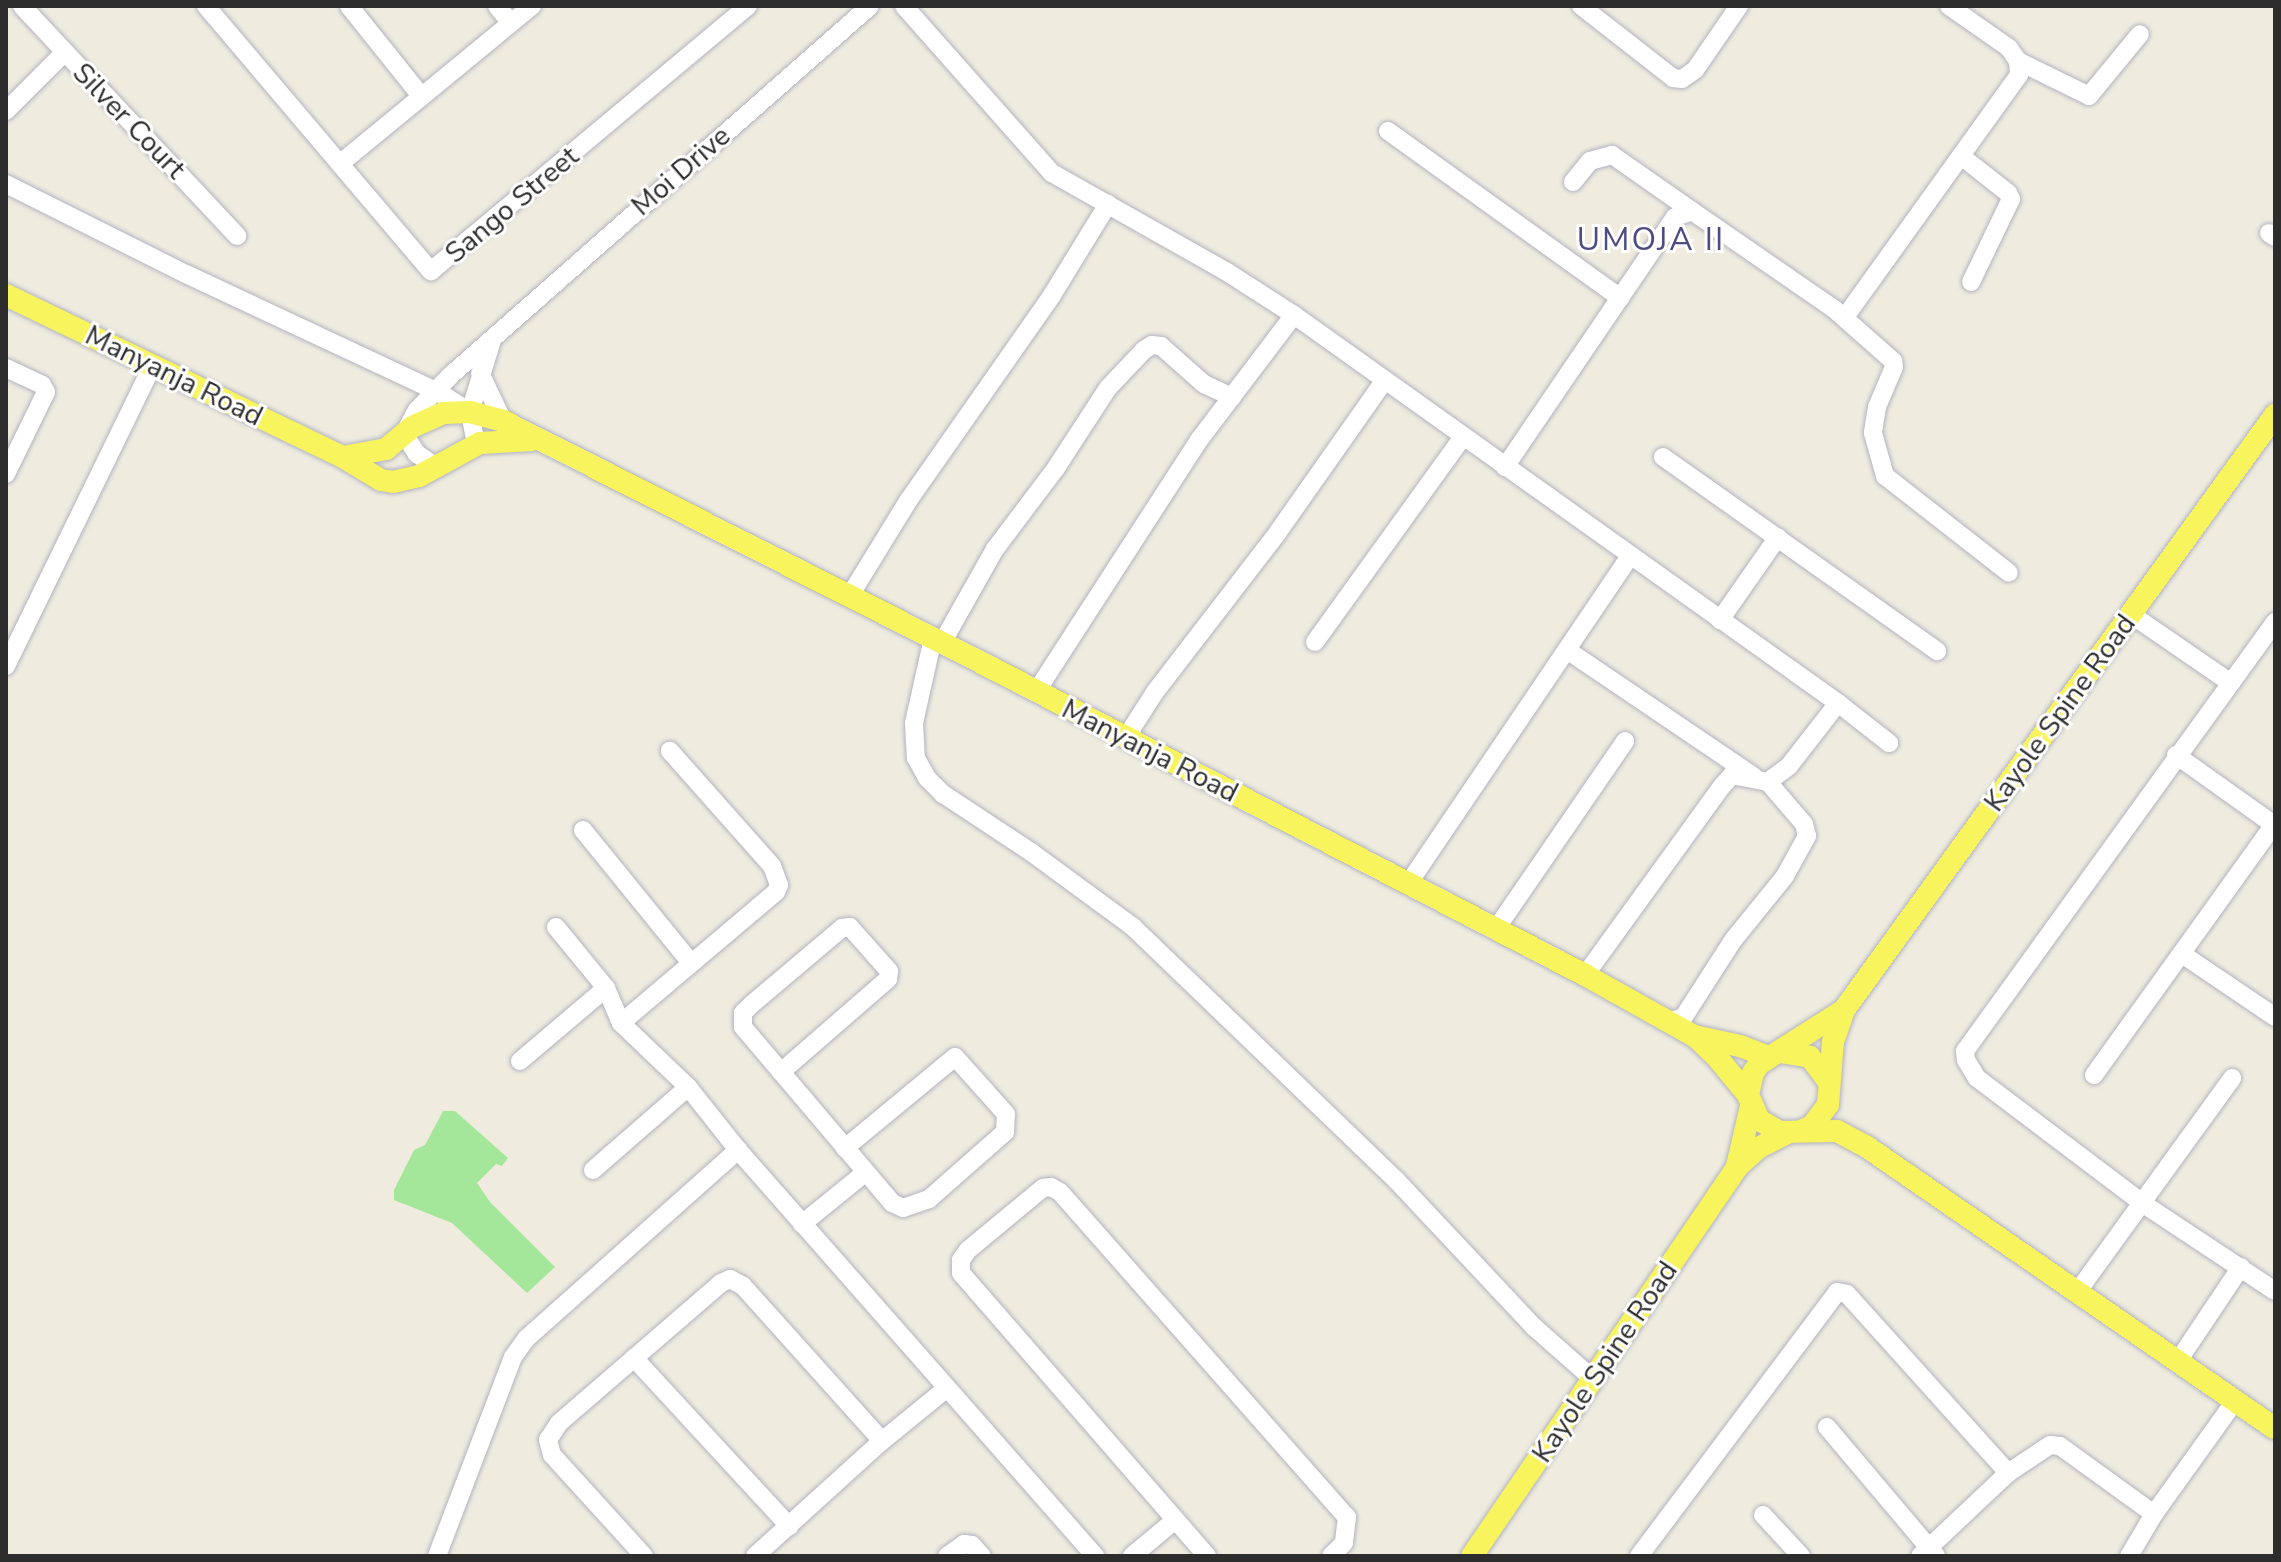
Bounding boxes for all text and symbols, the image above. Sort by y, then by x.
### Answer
street label: Silver Court [66,56,192,186]
street label: Moi Drive [625,119,737,223]
street label: Sango Street [439,140,585,270]
district label: UMOJA II [1577,221,1725,259]
street label: Manyanja Road [80,319,268,433]
street label: Kayole Spine Road [1977,608,2143,818]
street label: Manyanja Road [1056,692,1244,810]
street label: Kayole Spine Road [1525,1255,1685,1469]

